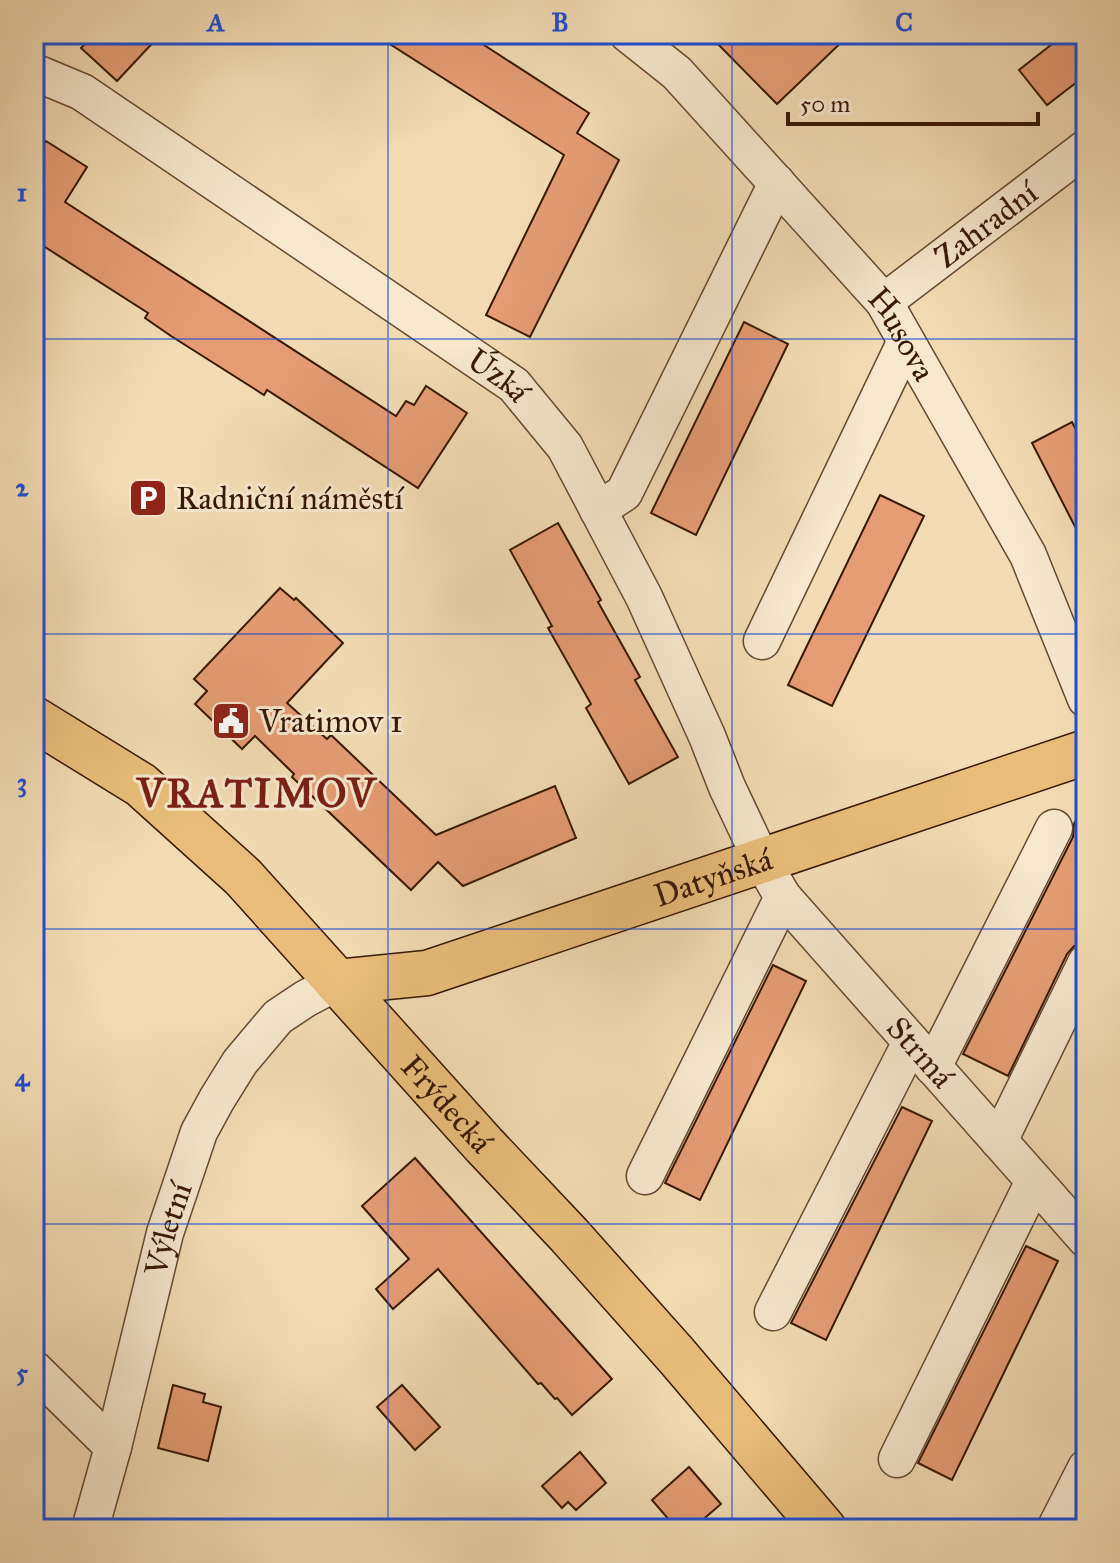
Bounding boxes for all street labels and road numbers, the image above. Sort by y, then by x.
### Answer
street label: Zahradní [927,172,1046,276]
street label: Husova [860,279,944,388]
street label: Úzká [460,339,539,410]
street label: Datyňská [649,839,778,915]
street label: Strmá [879,1008,963,1096]
street label: Frýdecká [393,1047,501,1161]
street label: Výletní [136,1176,201,1281]

